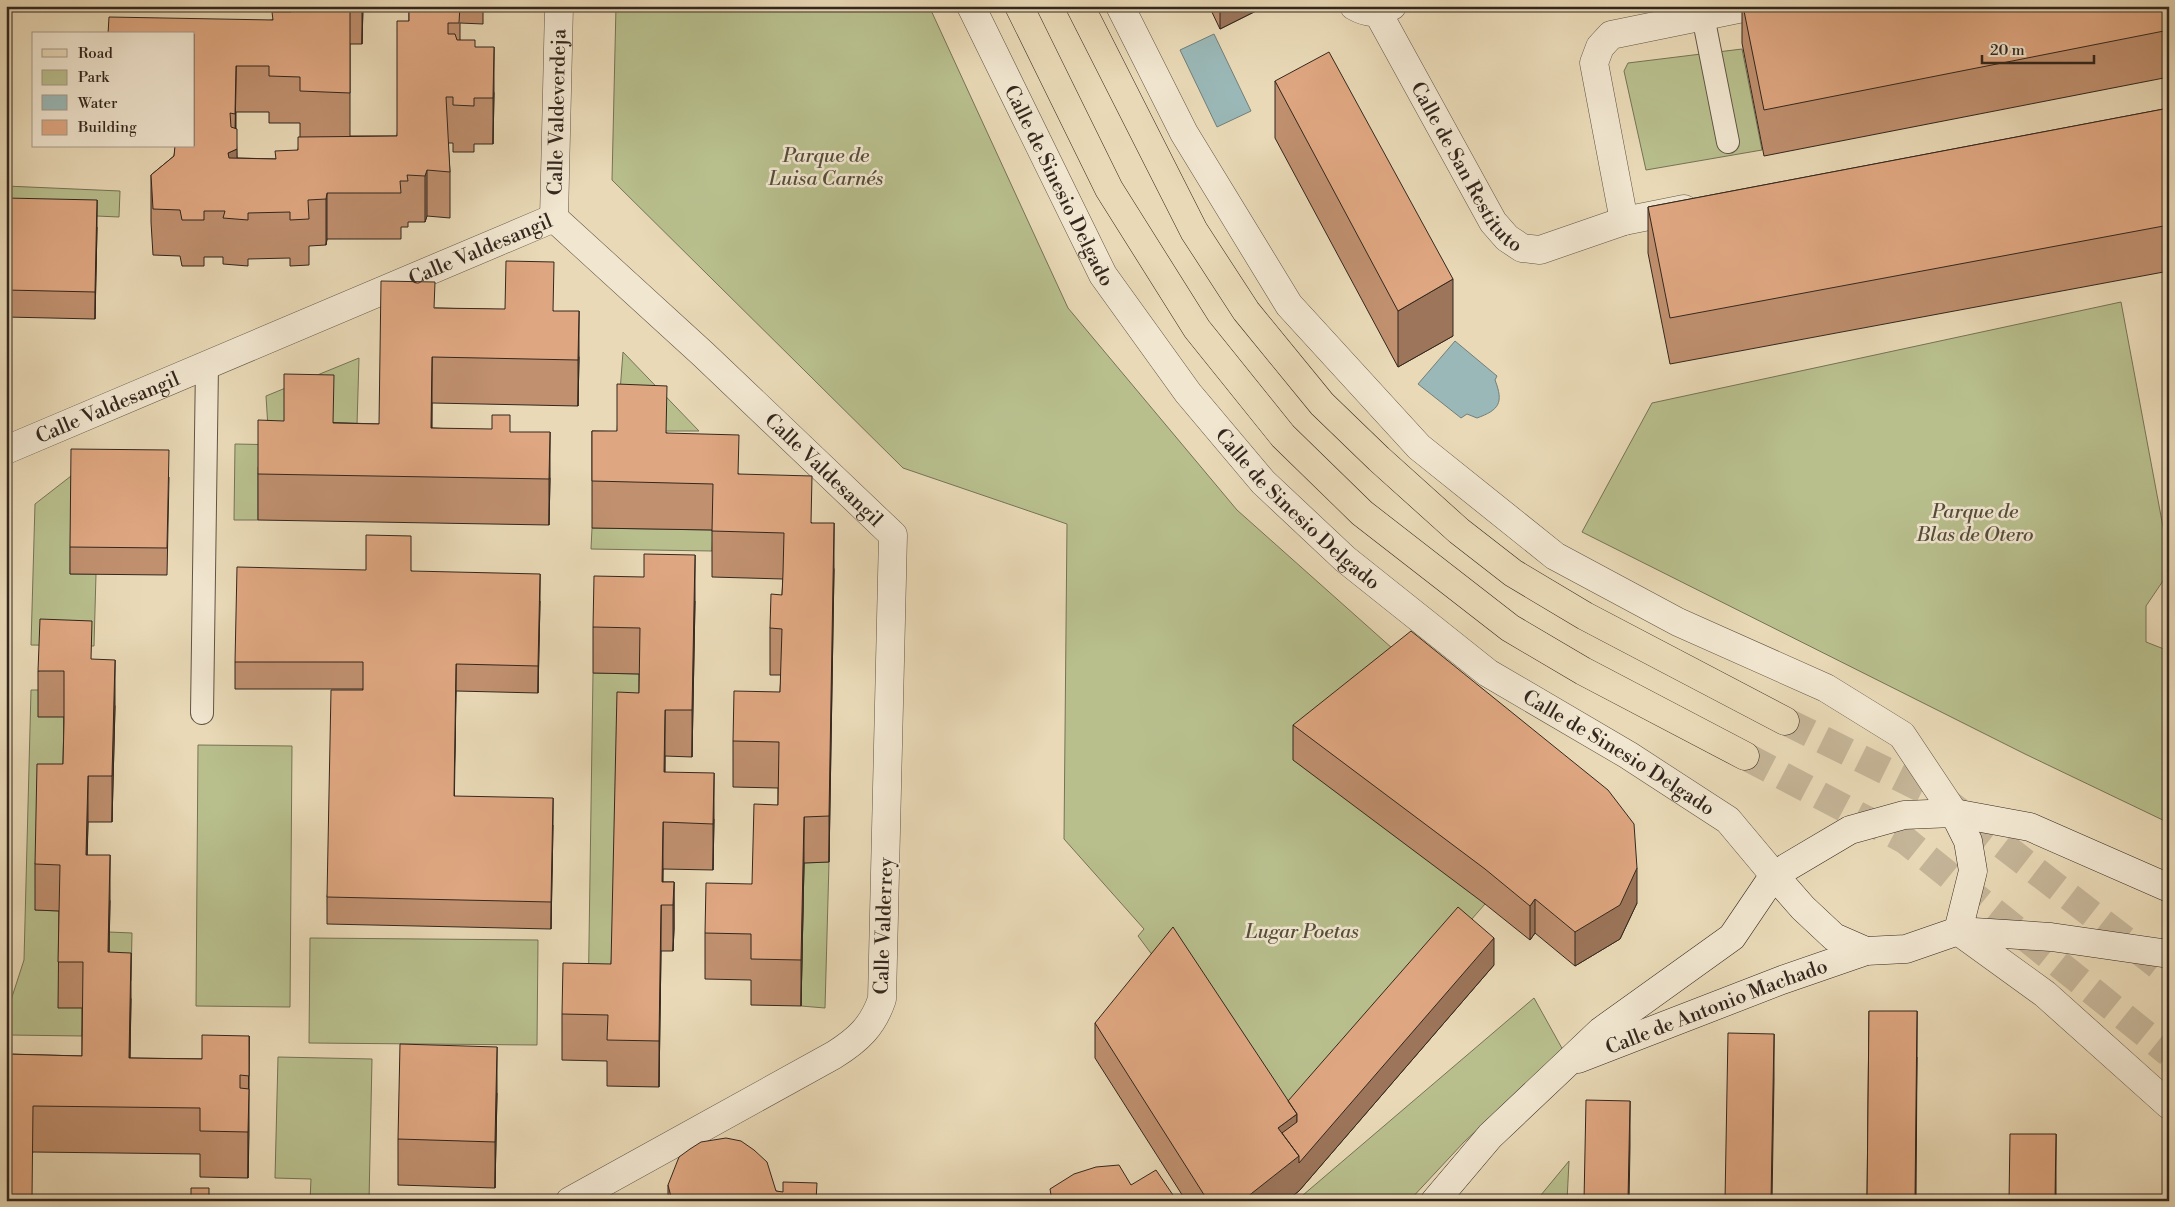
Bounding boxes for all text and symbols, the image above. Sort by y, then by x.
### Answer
street label: Calle Valdeverdeja [544,28,572,196]
legend [32,32,195,148]
scale bar [1982,32,2095,64]
text: 20 m [1990,41,2025,60]
text: Road [78,44,113,63]
text: Park [78,68,110,87]
street label: Calle de San Restituto [1404,78,1527,259]
street label: Calle de Sinesio Delgado [998,81,1118,292]
text: Water [77,94,118,113]
text: Building [77,118,137,137]
park label: Parque de Luisa Carnés [768,144,884,192]
street label: Calle Valdesangil [405,209,557,292]
street label: Calle Valdesangil [32,367,184,450]
street label: Calle Valdesangil [759,408,887,533]
street label: Calle de Sinesio Delgado [1209,424,1384,596]
park label: Parque de Blas de Otero [1916,500,2033,548]
street label: Calle de Sinesio Delgado [1518,685,1719,822]
street label: Calle Valderrey [870,857,899,995]
park label: Lugar Poetas [1244,920,1359,945]
street label: Calle de Antonio Machado [1602,954,1831,1061]

